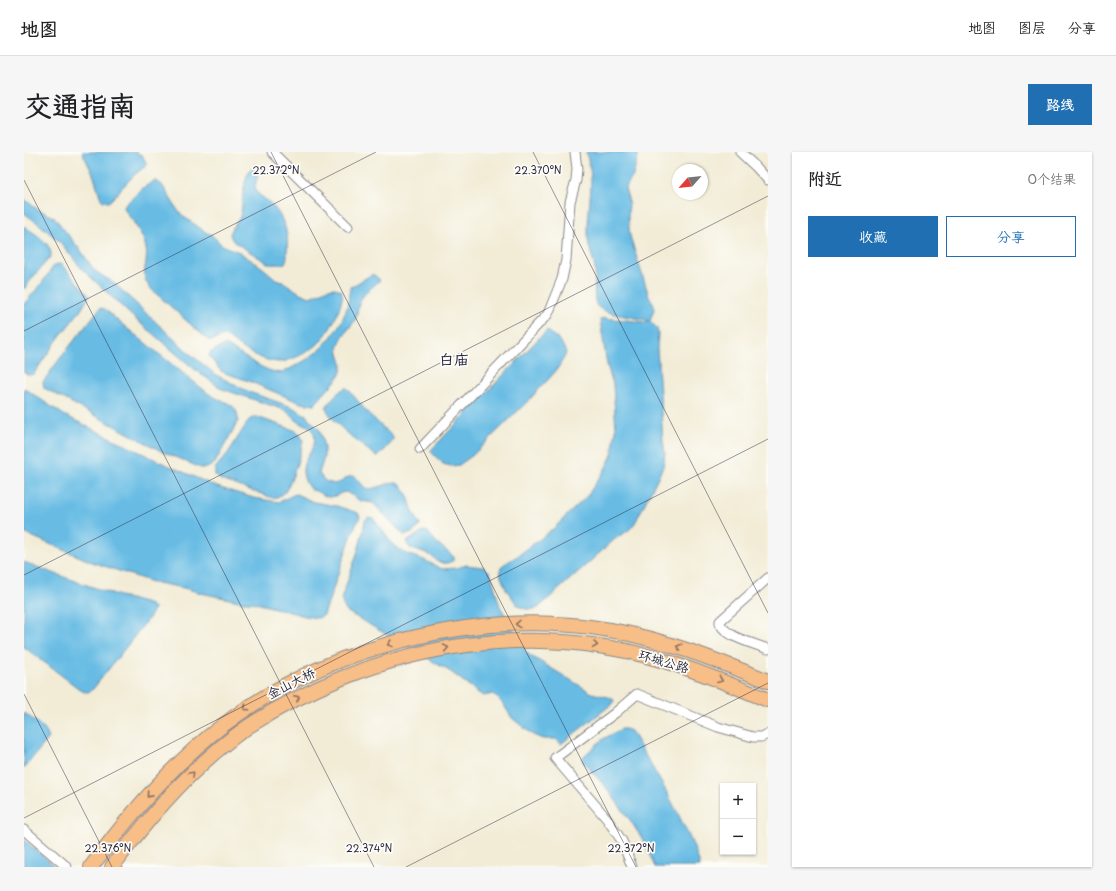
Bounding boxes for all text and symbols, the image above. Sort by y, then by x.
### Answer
text: 地图 [20,14,58,42]
text: 地图 [968,17,996,38]
text: 图层 [1018,17,1046,38]
text: 分享 [1068,17,1096,38]
text: 交通指南 [24,83,136,126]
button: 路线 [1028,84,1092,125]
text: 22.372°N [252,162,300,177]
text: 22.370°N [514,162,562,177]
north arrow [672,164,708,200]
text: 附近 [808,165,842,191]
text: 0个结果 [1027,169,1076,188]
button: 收藏 [808,216,938,257]
button: 分享 [946,216,1076,257]
district label: 白庙 [439,347,469,370]
one-way arrow [515,620,521,628]
one-way arrow [386,639,393,648]
one-way arrow [592,640,598,649]
one-way arrow [676,643,683,652]
one-way arrow [443,644,449,653]
street label: 环城公路 [637,644,692,677]
street label: 金山大桥 [263,662,318,703]
one-way arrow [716,675,723,683]
one-way arrow [293,695,300,703]
one-way arrow [243,703,250,711]
one-way arrow [187,771,195,779]
map controls [720,783,756,855]
button: + [720,783,756,819]
one-way arrow [147,790,154,797]
button: − [720,819,756,855]
text: 22.376°N [85,840,132,855]
text: 22.374°N [346,840,392,855]
text: 22.372°N [607,840,655,855]

